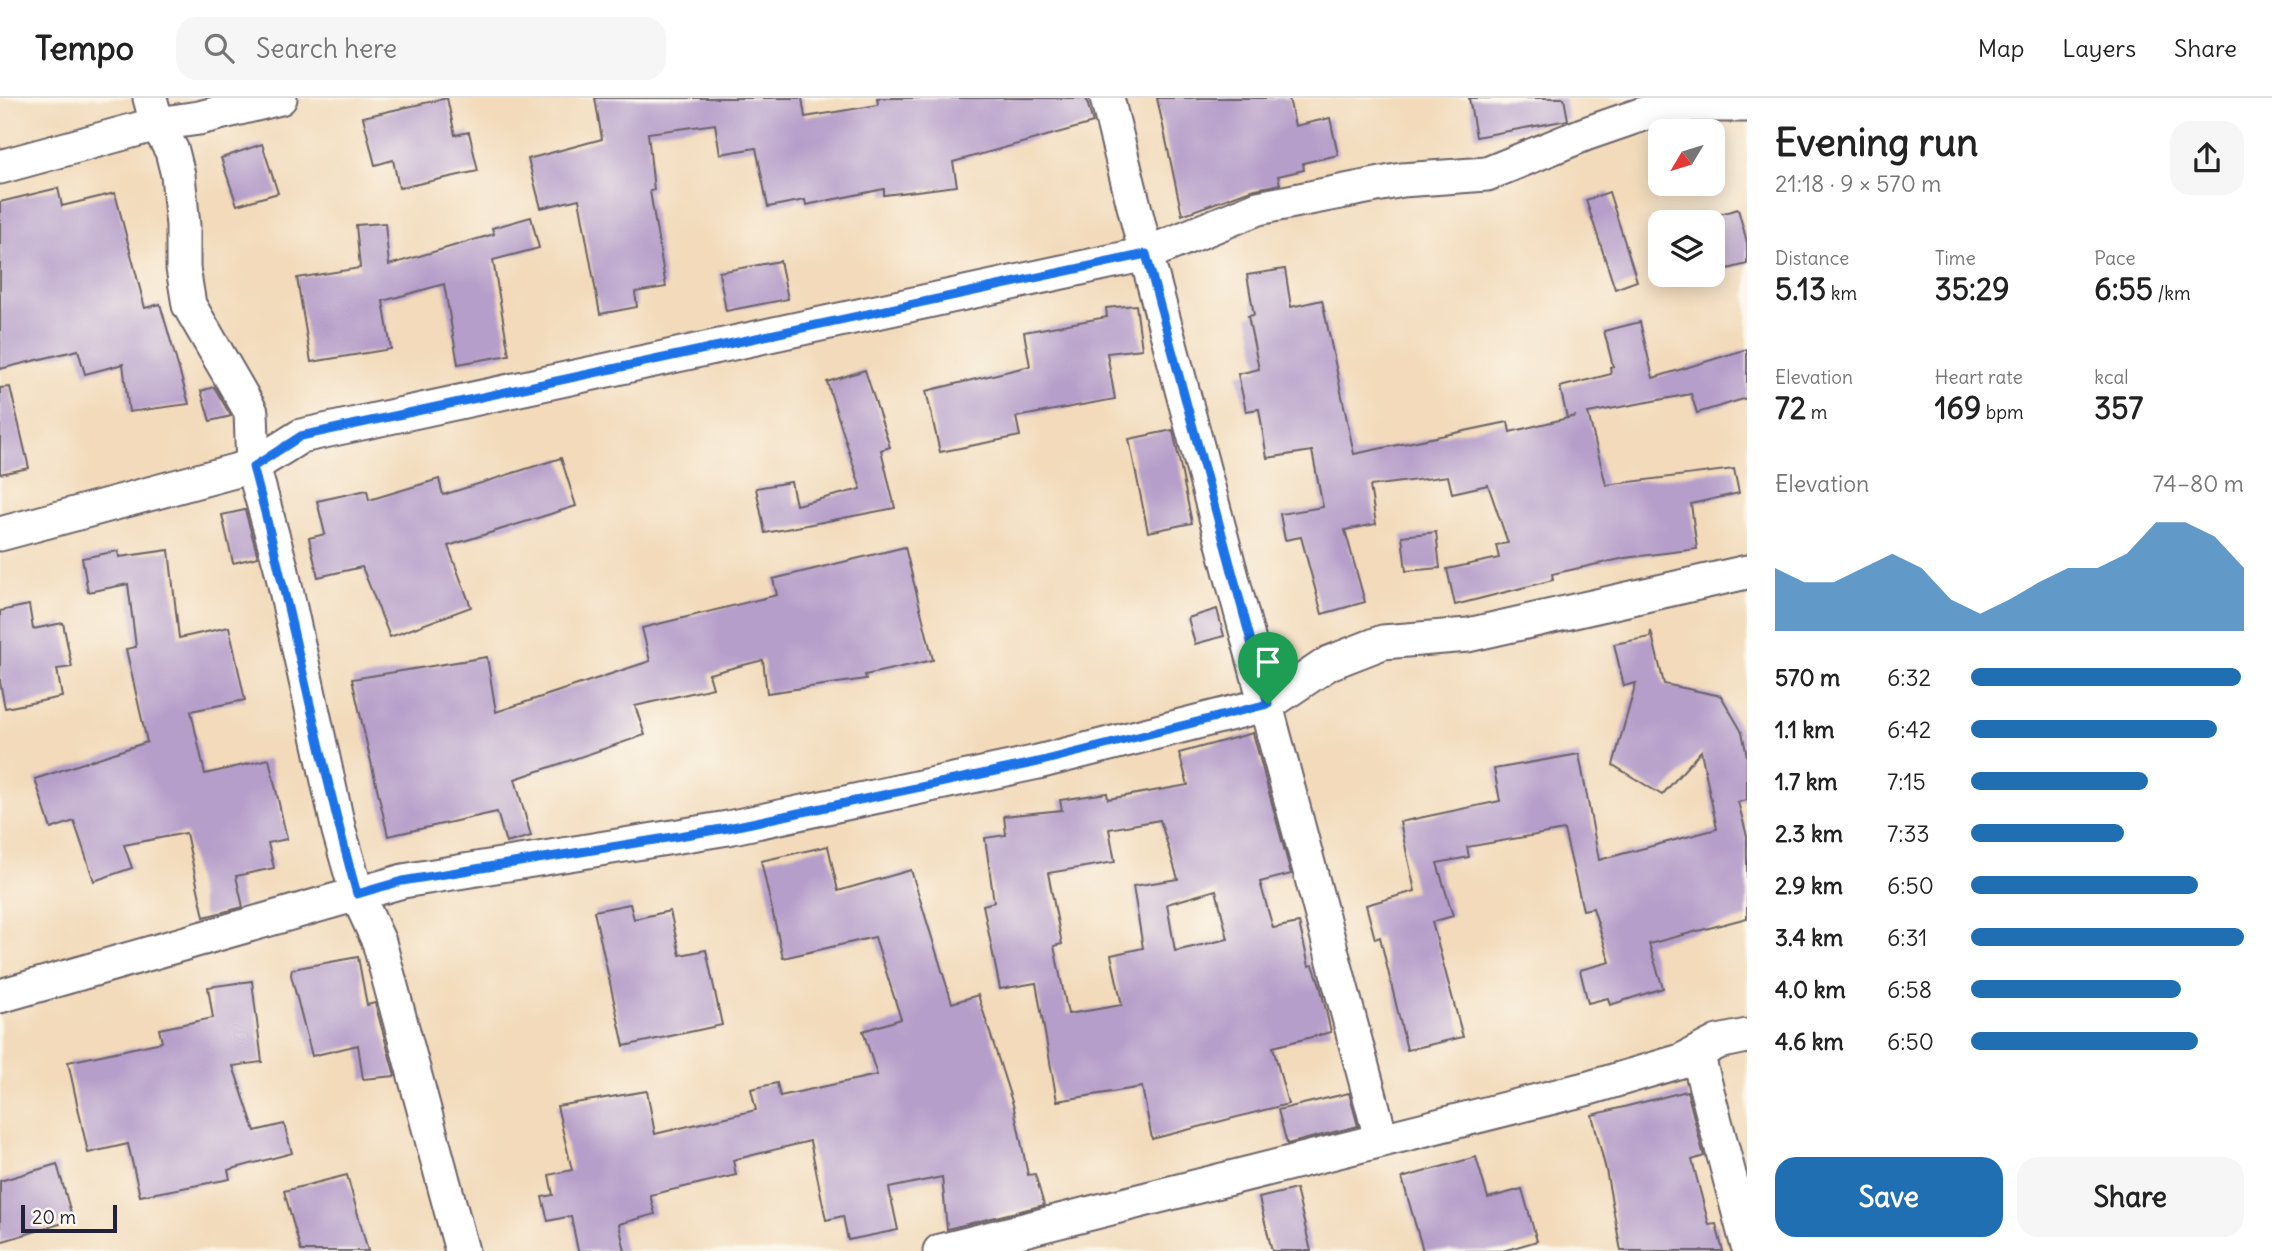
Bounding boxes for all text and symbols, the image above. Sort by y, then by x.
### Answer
search box [176,17,666,80]
text: Tempo [35,27,134,69]
icon: search [200,29,238,67]
text: Search here [256,32,397,65]
text: Map [1978,33,2024,63]
text: Layers [2062,33,2136,63]
text: Share [2174,33,2237,63]
north arrow [1648,119,1726,196]
map controls [1648,119,1725,287]
text: Evening run [1775,119,1978,166]
button: share [2170,121,2244,195]
text: 21:18 · 9 × 570 m [1775,169,1941,198]
button: layers [1648,210,1725,287]
text: Distance [1775,246,1849,270]
text: Time [1935,246,1976,270]
text: Pace [2094,246,2136,270]
text: 5.13 [1775,270,1826,308]
text: 35:29 [1935,270,2009,308]
text: 6:55 [2094,270,2153,308]
text: km [1826,281,1857,305]
text: /km [2153,281,2191,305]
text: Elevation [1775,365,1853,389]
text: Heart rate [1935,365,2023,389]
text: kcal [2094,365,2129,389]
text: 72 [1775,389,1806,427]
text: 169 [1935,389,1981,427]
text: 357 [2094,389,2143,427]
text: m [1806,400,1827,424]
text: bpm [1981,400,2024,424]
text: Elevation [1775,469,1869,498]
text: 74–80 m [2153,469,2244,498]
pin [1238,632,1298,704]
icon: arrive [1249,643,1287,681]
text: 570 m [1775,663,1840,692]
text: 6:32 [1887,663,1931,692]
text: 1.1 km [1775,715,1834,744]
text: 6:42 [1887,715,1931,744]
text: 1.7 km [1775,767,1838,796]
text: 7:15 [1887,767,1926,796]
text: 2.3 km [1775,819,1843,848]
text: 7:33 [1887,819,1930,848]
text: 2.9 km [1775,871,1843,900]
text: 6:50 [1887,871,1934,900]
text: 3.4 km [1775,923,1843,952]
text: 6:31 [1887,923,1927,952]
text: 4.0 km [1775,975,1846,1004]
text: 6:58 [1887,975,1932,1004]
text: 4.6 km [1775,1027,1844,1056]
text: 6:50 [1887,1027,1934,1056]
button: Save [1775,1157,2003,1237]
button: Share [2017,1157,2244,1237]
scale bar [21,1202,117,1234]
text: 20 m [32,1205,76,1229]

